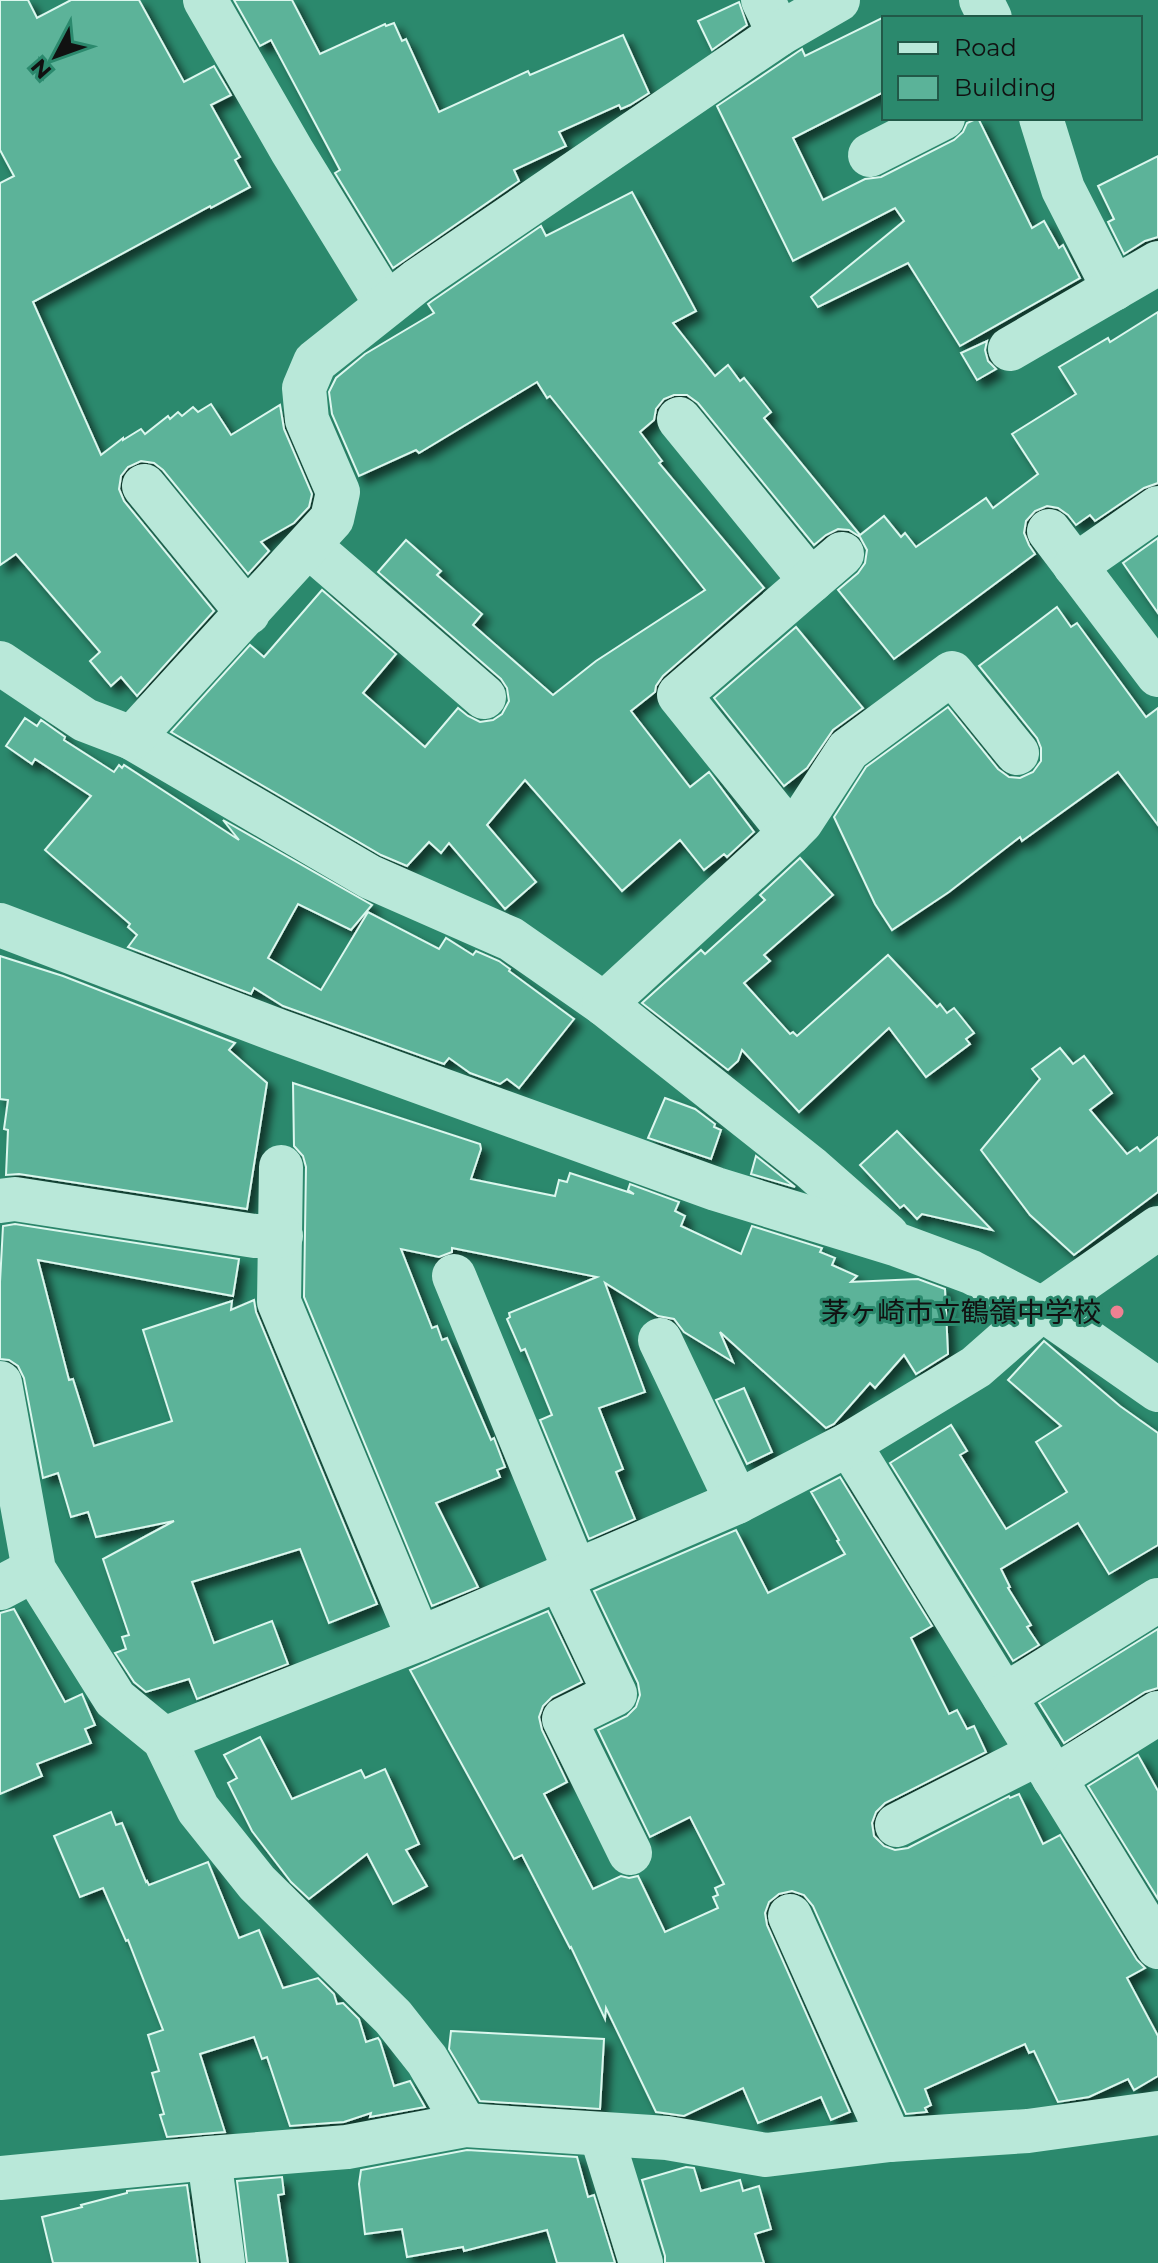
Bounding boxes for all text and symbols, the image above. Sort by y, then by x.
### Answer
north arrow [16,16,96,96]
legend [882,16,1142,120]
text: Road [954,33,1017,62]
text: N [25,53,57,84]
text: Building [954,73,1057,102]
place label: 茅ヶ崎市立鶴嶺中学校 [821,1295,1101,1329]
marker: 茅ヶ崎市立鶴嶺中学校 [1108,1303,1126,1321]

